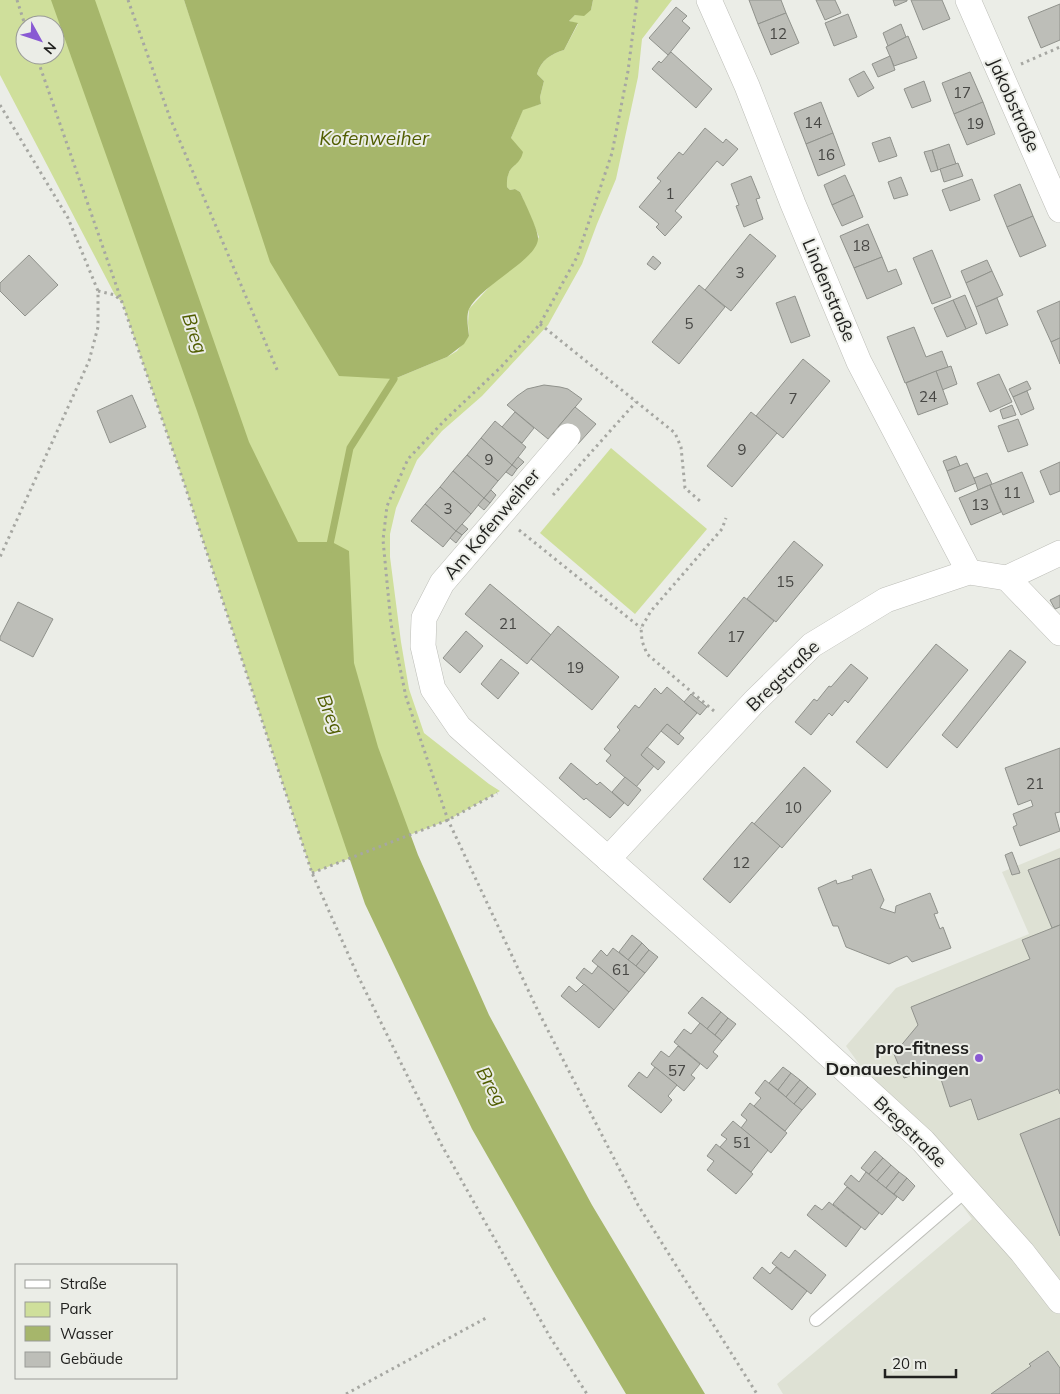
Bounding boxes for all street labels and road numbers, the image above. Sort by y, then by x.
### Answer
street label: Jakobstraße [984,54,1045,155]
street label: Lindenstraße [798,235,861,345]
street label: Am Kofenweiher [439,463,545,584]
street label: Bregstraße [741,635,824,716]
street label: Bregstraße [869,1091,952,1172]

